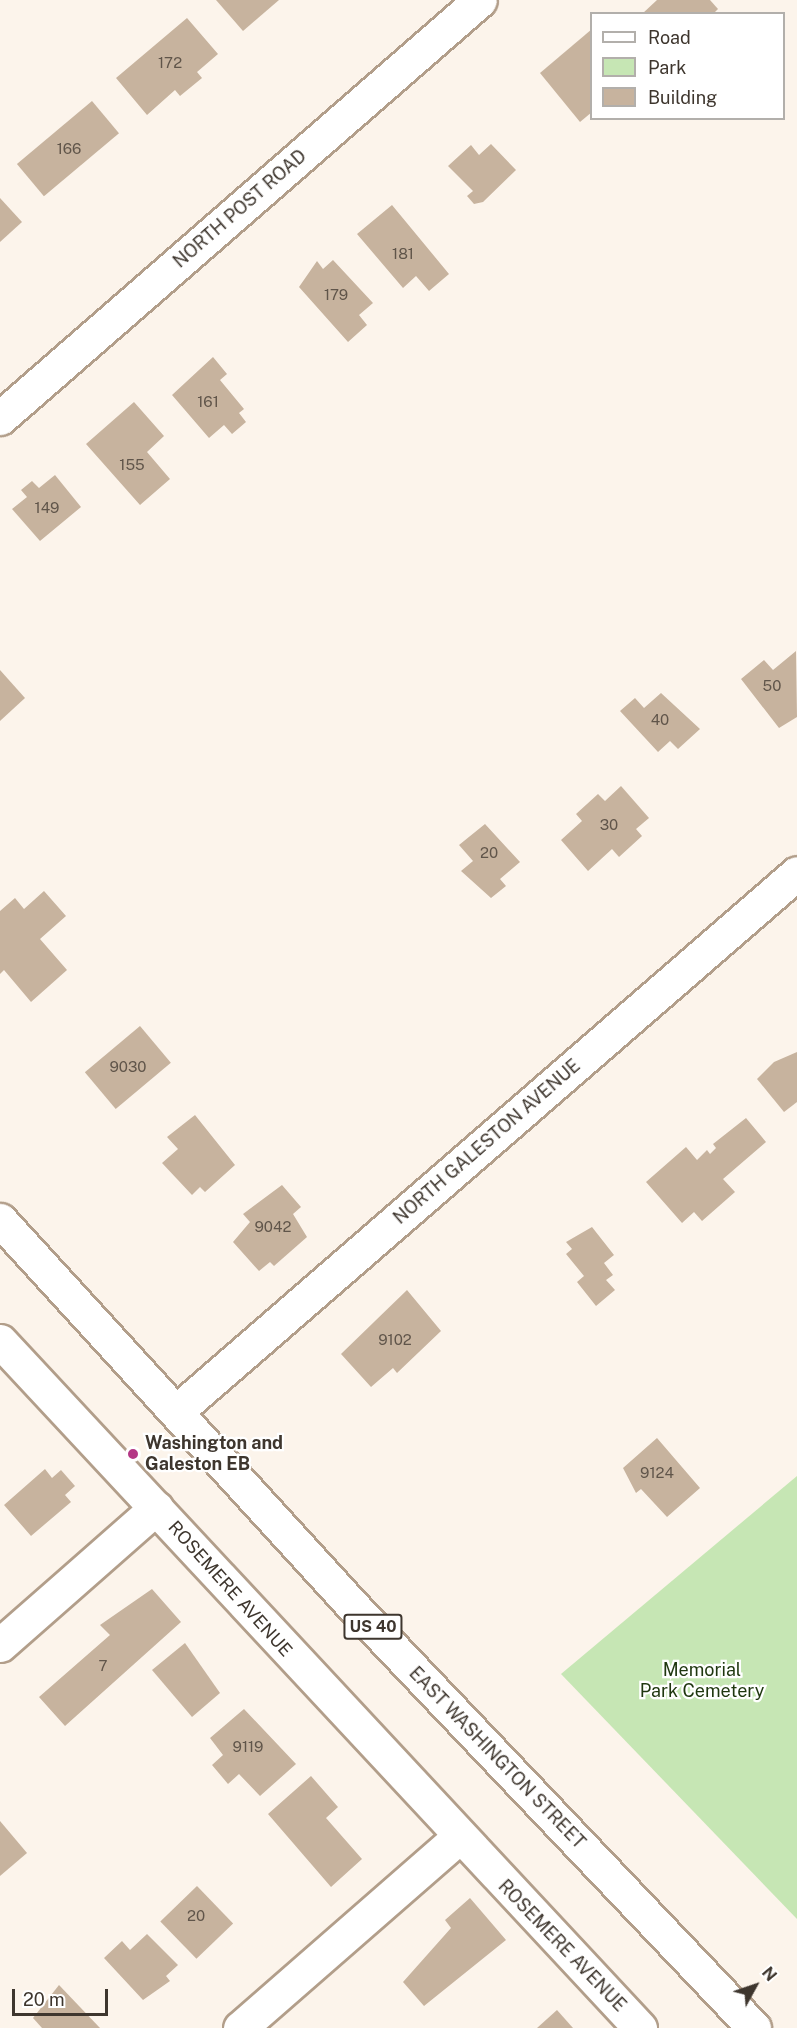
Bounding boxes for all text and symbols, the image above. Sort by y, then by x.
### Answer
legend [590,12,785,120]
text: Road [648,27,691,48]
house number: 172 [158,54,182,72]
text: Park [648,57,686,78]
text: Building [648,87,717,108]
house number: 166 [57,140,81,158]
street label: NORTH POST ROAD [169,145,311,273]
house number: 181 [392,245,414,263]
house number: 179 [324,286,348,304]
house number: 161 [197,393,219,411]
house number: 155 [119,456,145,474]
house number: 149 [35,499,59,517]
house number: 50 [763,677,781,695]
house number: 40 [651,711,669,729]
house number: 30 [600,816,618,834]
house number: 20 [480,844,498,862]
street label: NORTH GALESTON AVENUE [389,1055,585,1229]
house number: 9030 [110,1058,146,1076]
house number: 9042 [255,1218,291,1236]
house number: 9102 [378,1331,412,1349]
place label: Washington and Galeston EB [145,1433,283,1476]
marker: Washington and Galeston EB [126,1447,140,1461]
house number: 9124 [640,1464,674,1482]
street label: ROSEMERE AVENUE [164,1517,296,1661]
road number: US 40 [343,1614,403,1640]
house number: 7 [98,1657,108,1675]
park label: Memorial Park Cemetery [640,1660,764,1702]
street label: EAST WASHINGTON STREET [404,1662,590,1854]
house number: 9119 [233,1738,263,1756]
street label: ROSEMERE AVENUE [494,1876,630,2016]
house number: 20 [187,1907,205,1925]
north arrow [725,1956,785,2016]
text: N [758,1963,780,1985]
scale bar [15,1977,111,2015]
text: 20 m [23,1989,65,2010]

